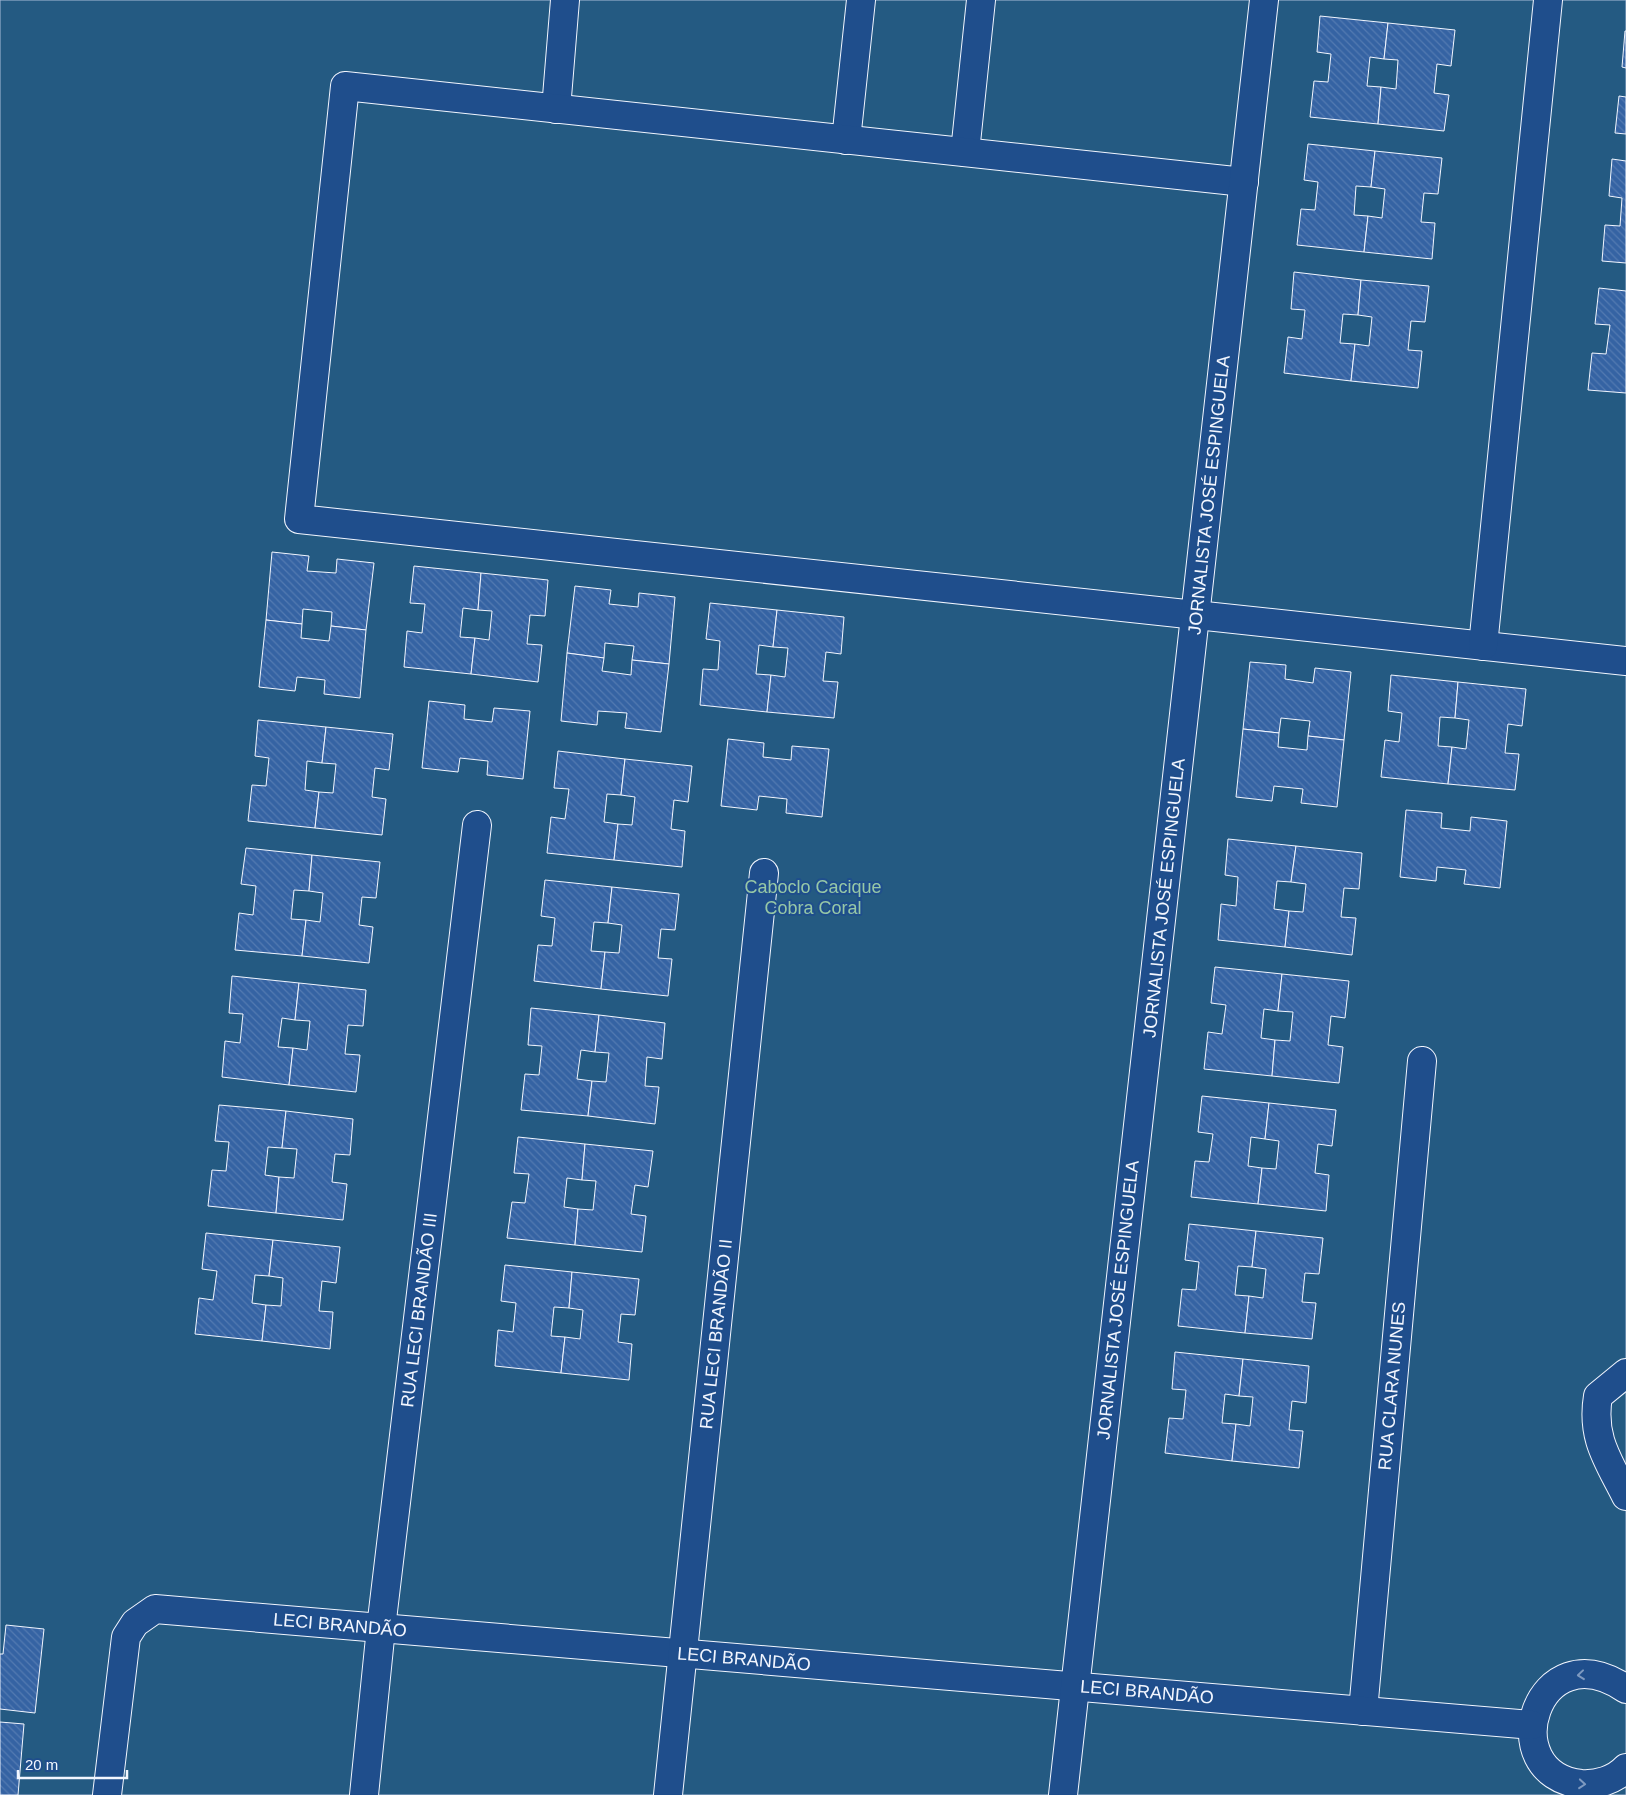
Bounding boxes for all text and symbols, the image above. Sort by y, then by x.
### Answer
street label: JORNALISTA JOSÉ ESPINGUELA [1184,354,1234,636]
street label: JORNALISTA JOSÉ ESPINGUELA [1139,757,1189,1039]
park label: Caboclo Cacique Cobra Coral [744,877,882,918]
street label: JORNALISTA JOSÉ ESPINGUELA [1093,1159,1143,1441]
street label: RUA LECI BRANDÃO III [396,1211,441,1409]
street label: RUA LECI BRANDÃO II [695,1238,736,1430]
street label: RUA CLARA NUNES [1375,1301,1409,1471]
street label: LECI BRANDÃO [272,1608,408,1641]
street label: LECI BRANDÃO [676,1642,812,1675]
one-way arrow [1577,1669,1585,1680]
street label: LECI BRANDÃO [1079,1675,1215,1708]
scale bar [18,1748,126,1780]
text: 20 m [25,1756,58,1773]
one-way arrow [1579,1778,1587,1789]

